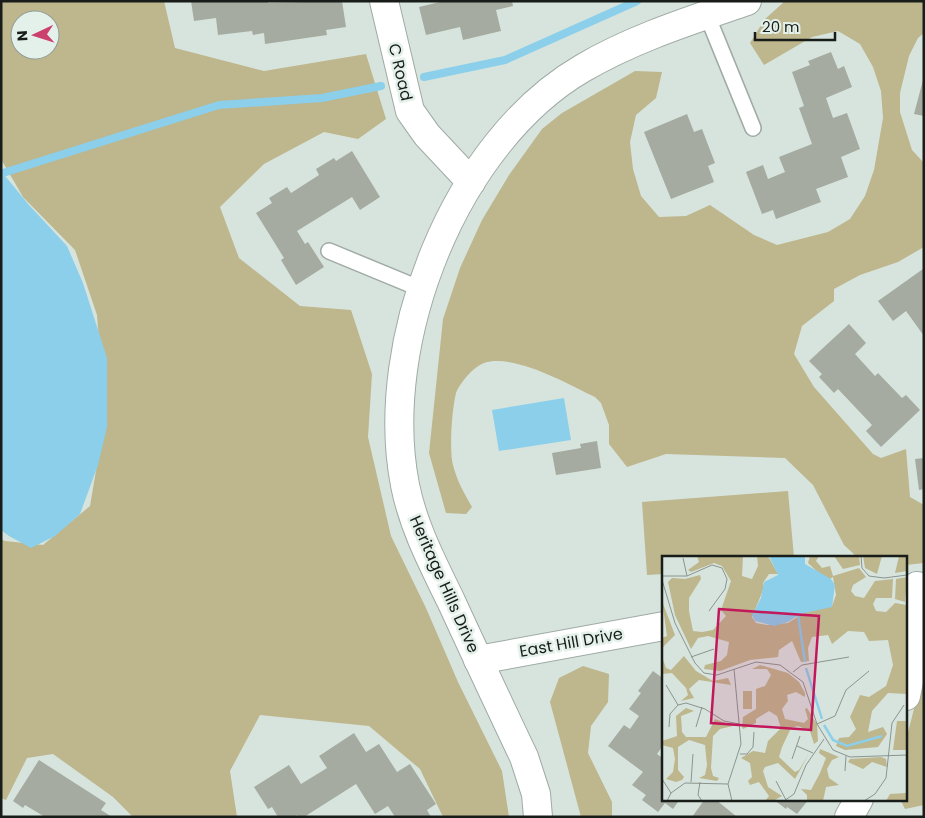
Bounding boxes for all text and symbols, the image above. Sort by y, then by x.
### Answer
north arrow [10,10,60,60]
scale bar [755,10,835,42]
text: 20 m [762,16,800,37]
text: N [12,30,32,42]
street label: C Road [383,41,418,103]
street label: Heritage Hills Drive [404,512,485,657]
inset map [662,556,908,800]
street label: East Hill Drive [518,622,625,663]

